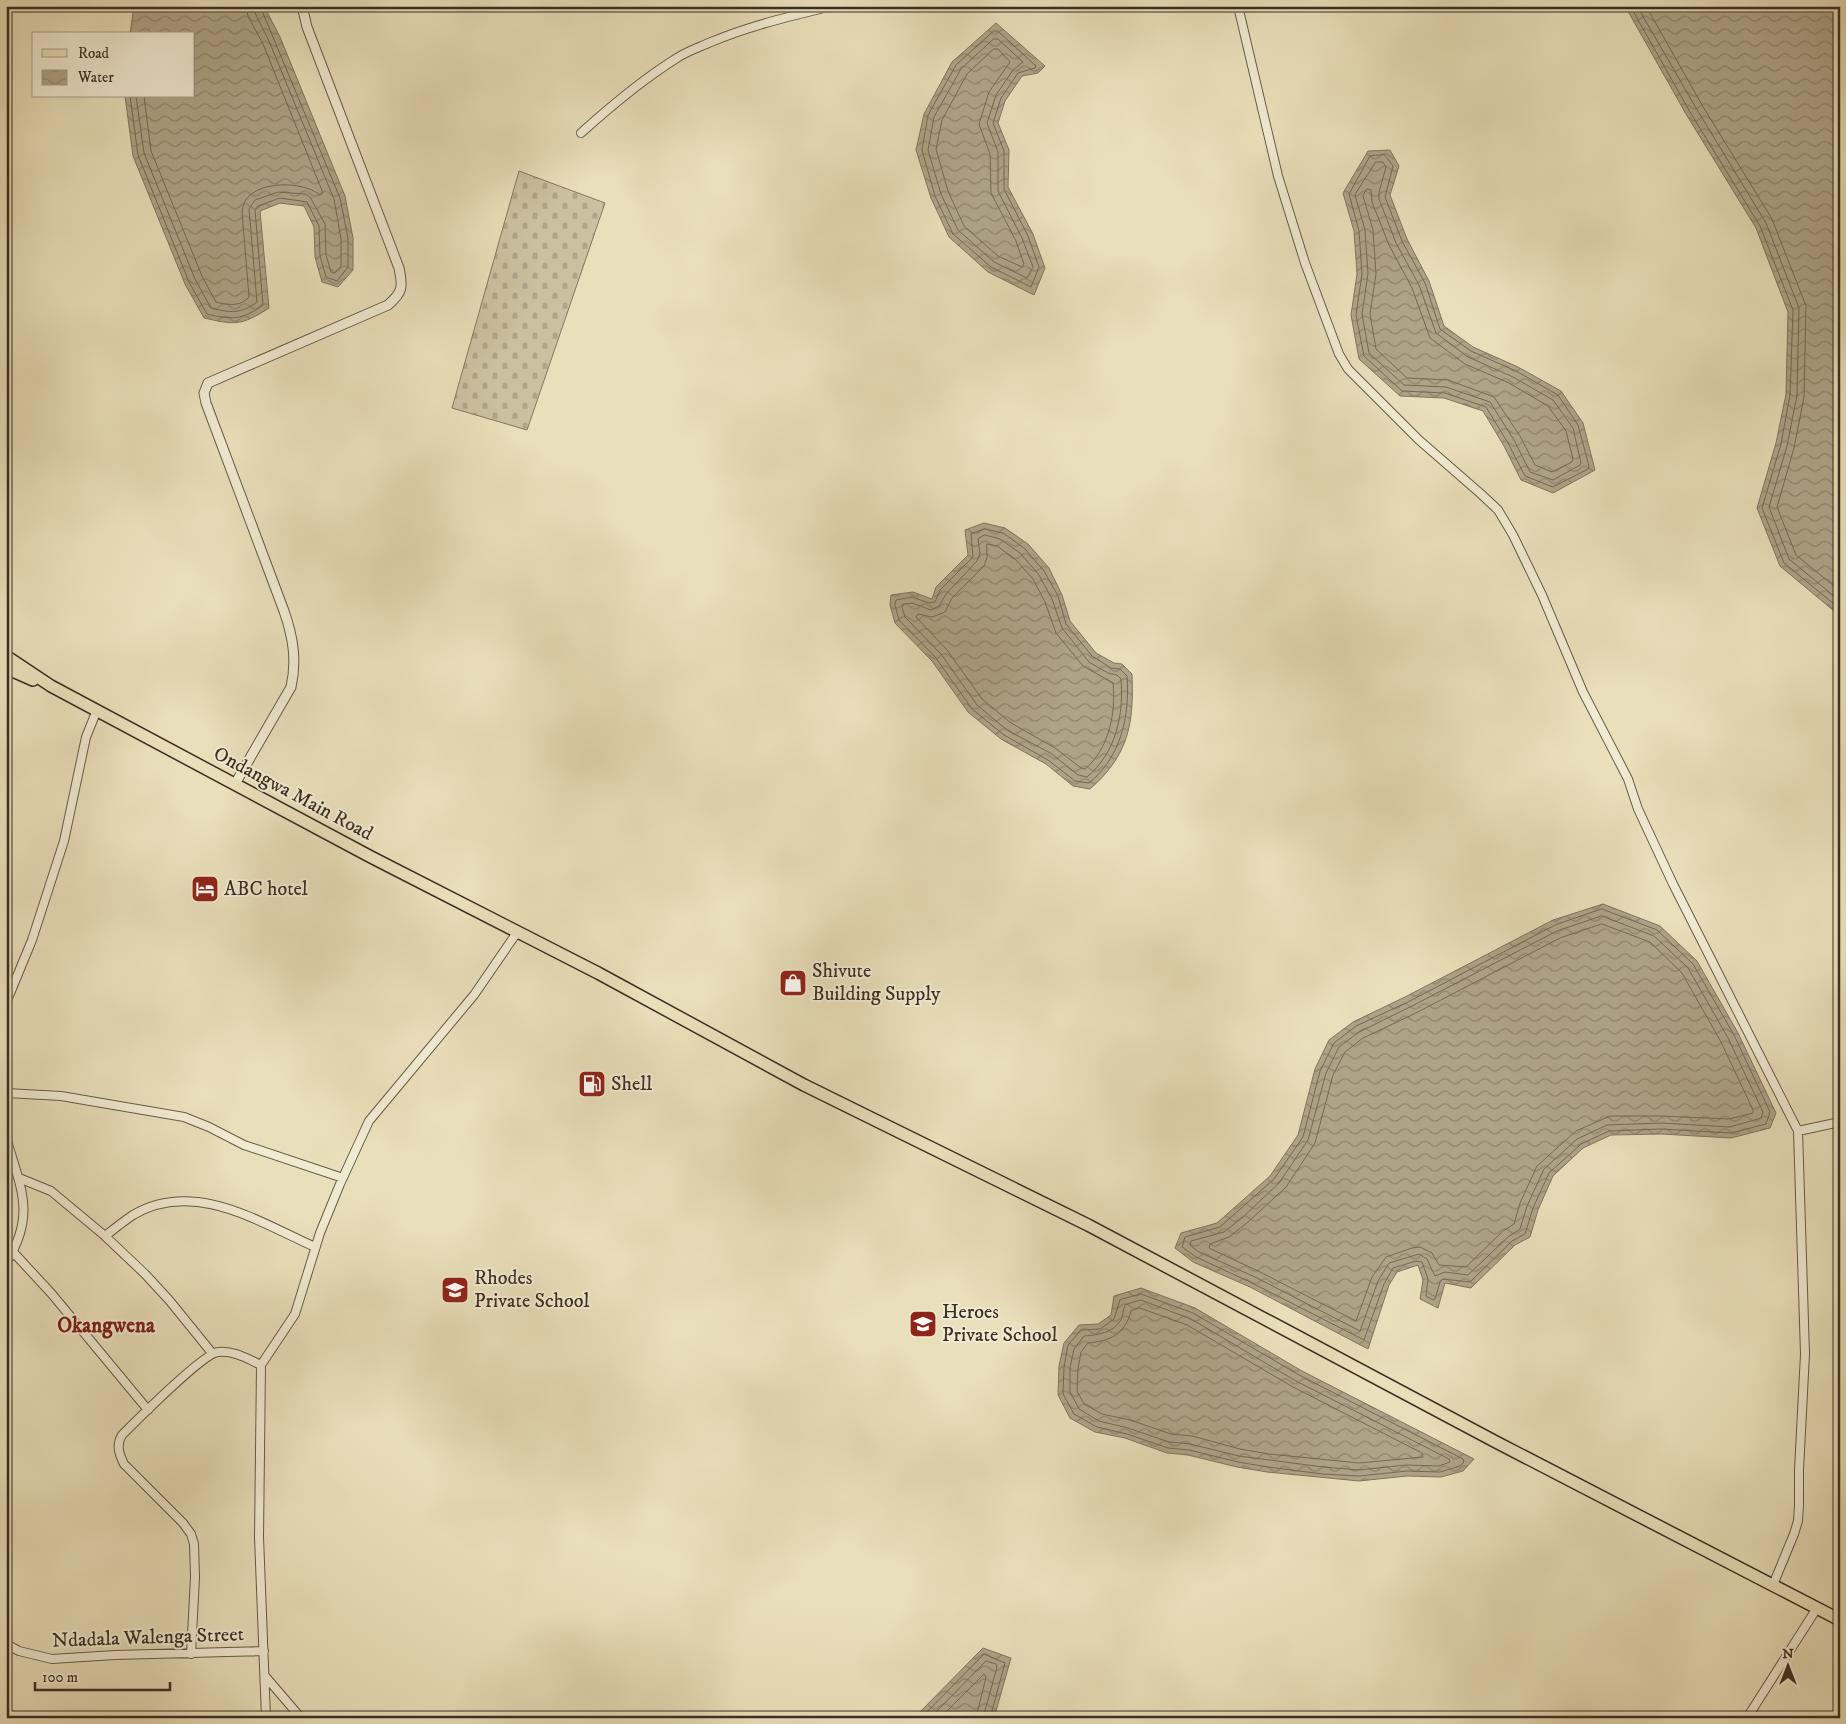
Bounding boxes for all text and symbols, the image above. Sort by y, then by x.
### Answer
legend [32,32,195,98]
text: Road [78,44,110,63]
text: Water [77,68,114,87]
street label: Ondangwa Main Road [209,741,377,847]
hotel icon: ABC hotel [190,874,220,904]
place label: ABC hotel [224,877,308,902]
place label: Shivute Building Supply [812,959,941,1007]
shop icon: Shivute Building Supply [778,968,808,998]
fuel station icon: Shell [577,1069,607,1099]
place label: Shell [611,1072,652,1097]
place label: Rhodes Private School [474,1266,589,1314]
school or university icon: Rhodes Private School [440,1275,470,1305]
place label: Heroes Private School [942,1300,1057,1348]
school or university icon: Heroes Private School [908,1309,938,1339]
district label: Okangwena [57,1313,156,1339]
street label: Ndadala Walenga Street [52,1622,244,1654]
north arrow [1764,1642,1814,1692]
text: N [1782,1645,1794,1663]
scale bar [35,1659,170,1691]
text: 100 m [42,1668,78,1687]

